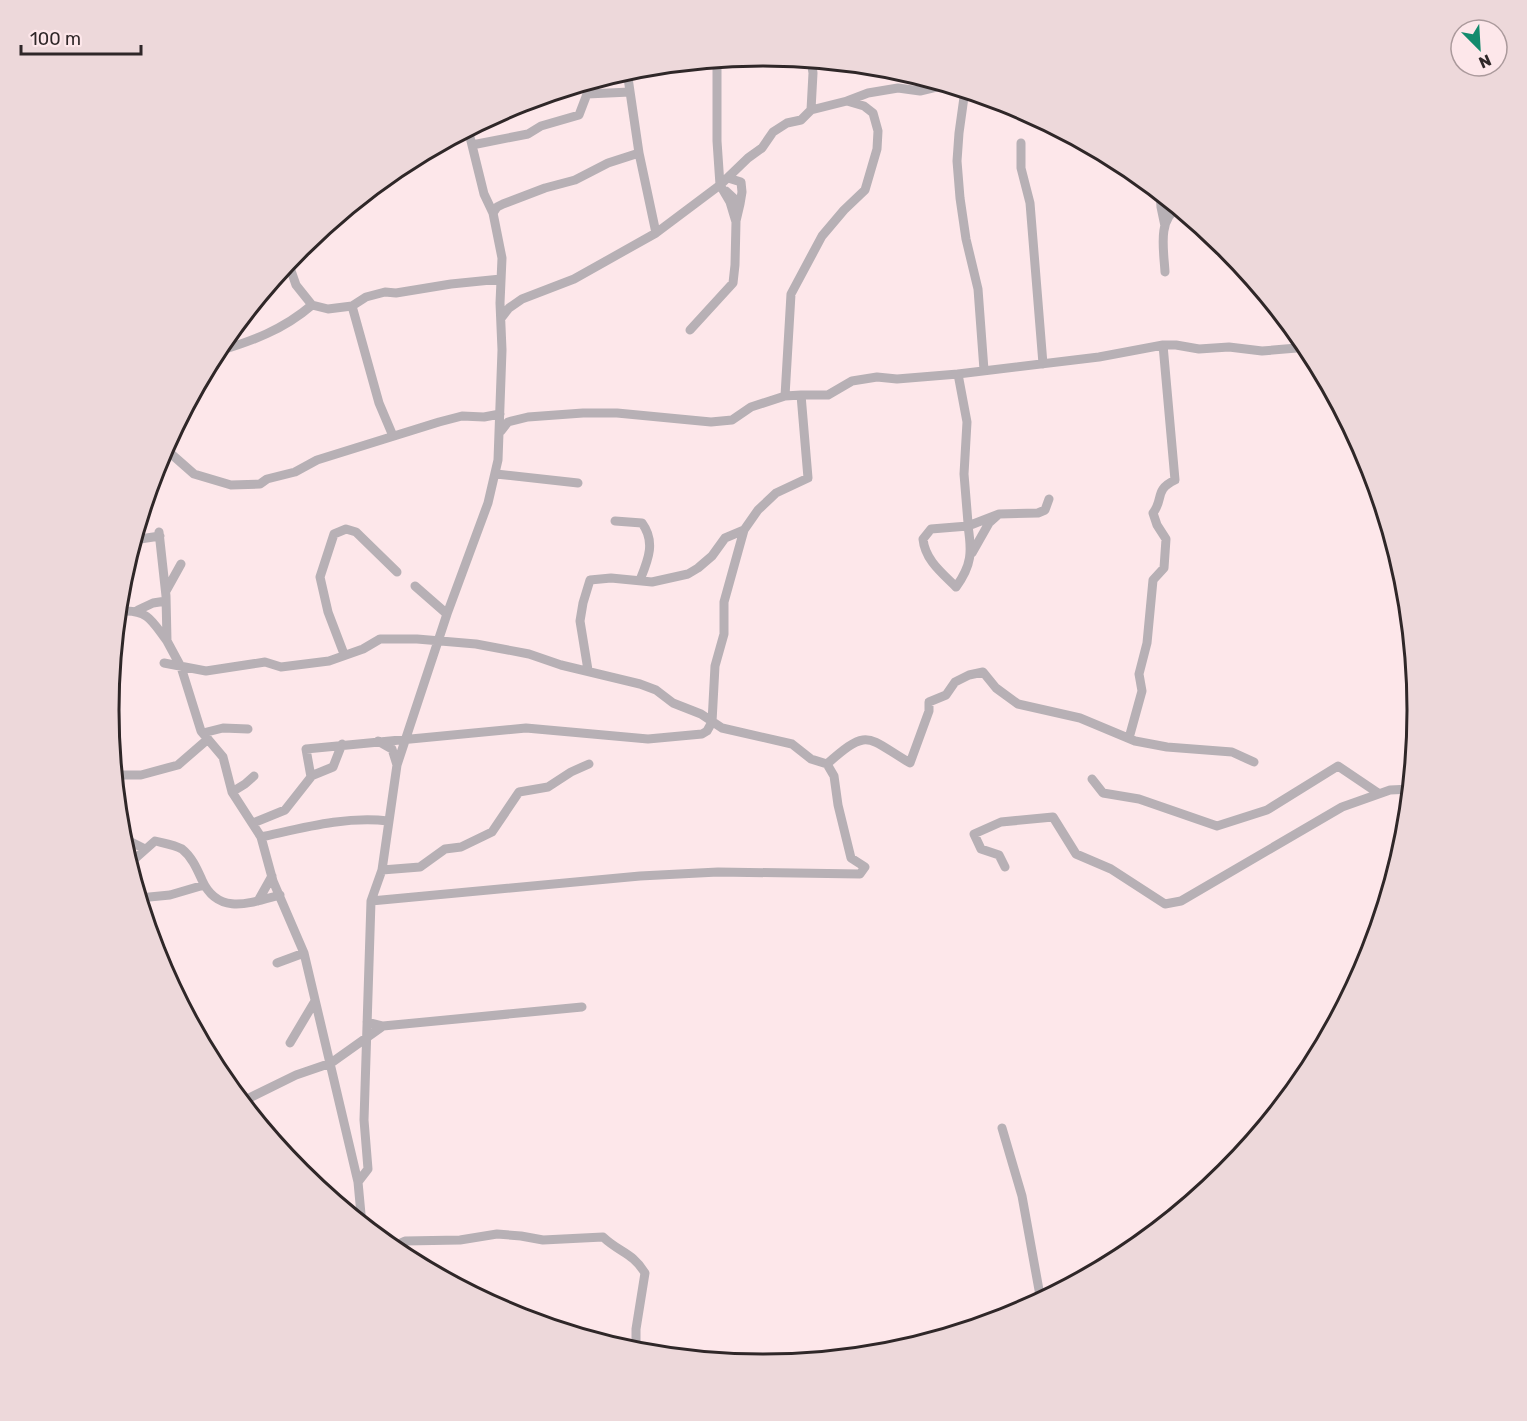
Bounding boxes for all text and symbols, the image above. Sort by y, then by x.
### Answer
scale bar [21,18,141,56]
north arrow [1449,18,1509,78]
text: 100 m [30,28,81,50]
text: N [1476,50,1494,72]

